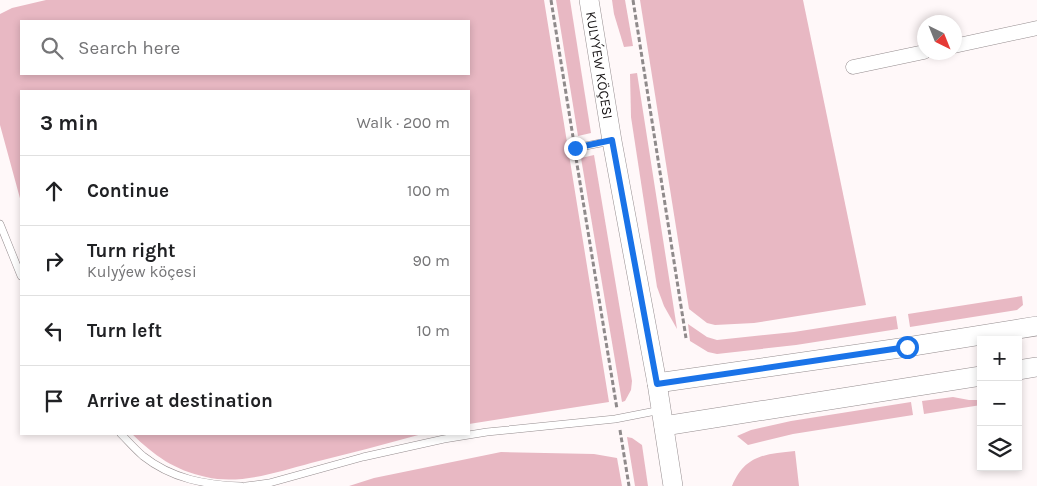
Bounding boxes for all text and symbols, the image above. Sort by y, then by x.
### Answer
street label: KULYÝEW KÖÇESI [582,10,617,120]
north arrow [917,15,962,60]
search box [20,20,470,75]
icon: search [38,34,66,62]
text: Search here [78,37,180,59]
text: 3 min [40,111,98,135]
text: Walk · 200 m [356,113,450,132]
route end [564,137,587,160]
icon: ahead [40,177,68,205]
text: Continue [87,180,169,202]
text: 100 m [407,181,450,200]
text: Turn right [87,240,176,262]
icon: right [40,247,68,275]
text: 90 m [412,251,450,270]
text: Kulyýew köçesi [87,262,197,281]
icon: left [40,317,68,345]
text: Turn left [87,320,162,342]
text: 10 m [416,321,450,340]
route start [896,336,919,359]
map controls [977,336,1022,471]
button: + [977,336,1022,381]
button: − [977,381,1022,426]
icon: arrive [40,387,68,415]
text: Arrive at destination [87,390,273,412]
button: layers [977,426,1022,471]

